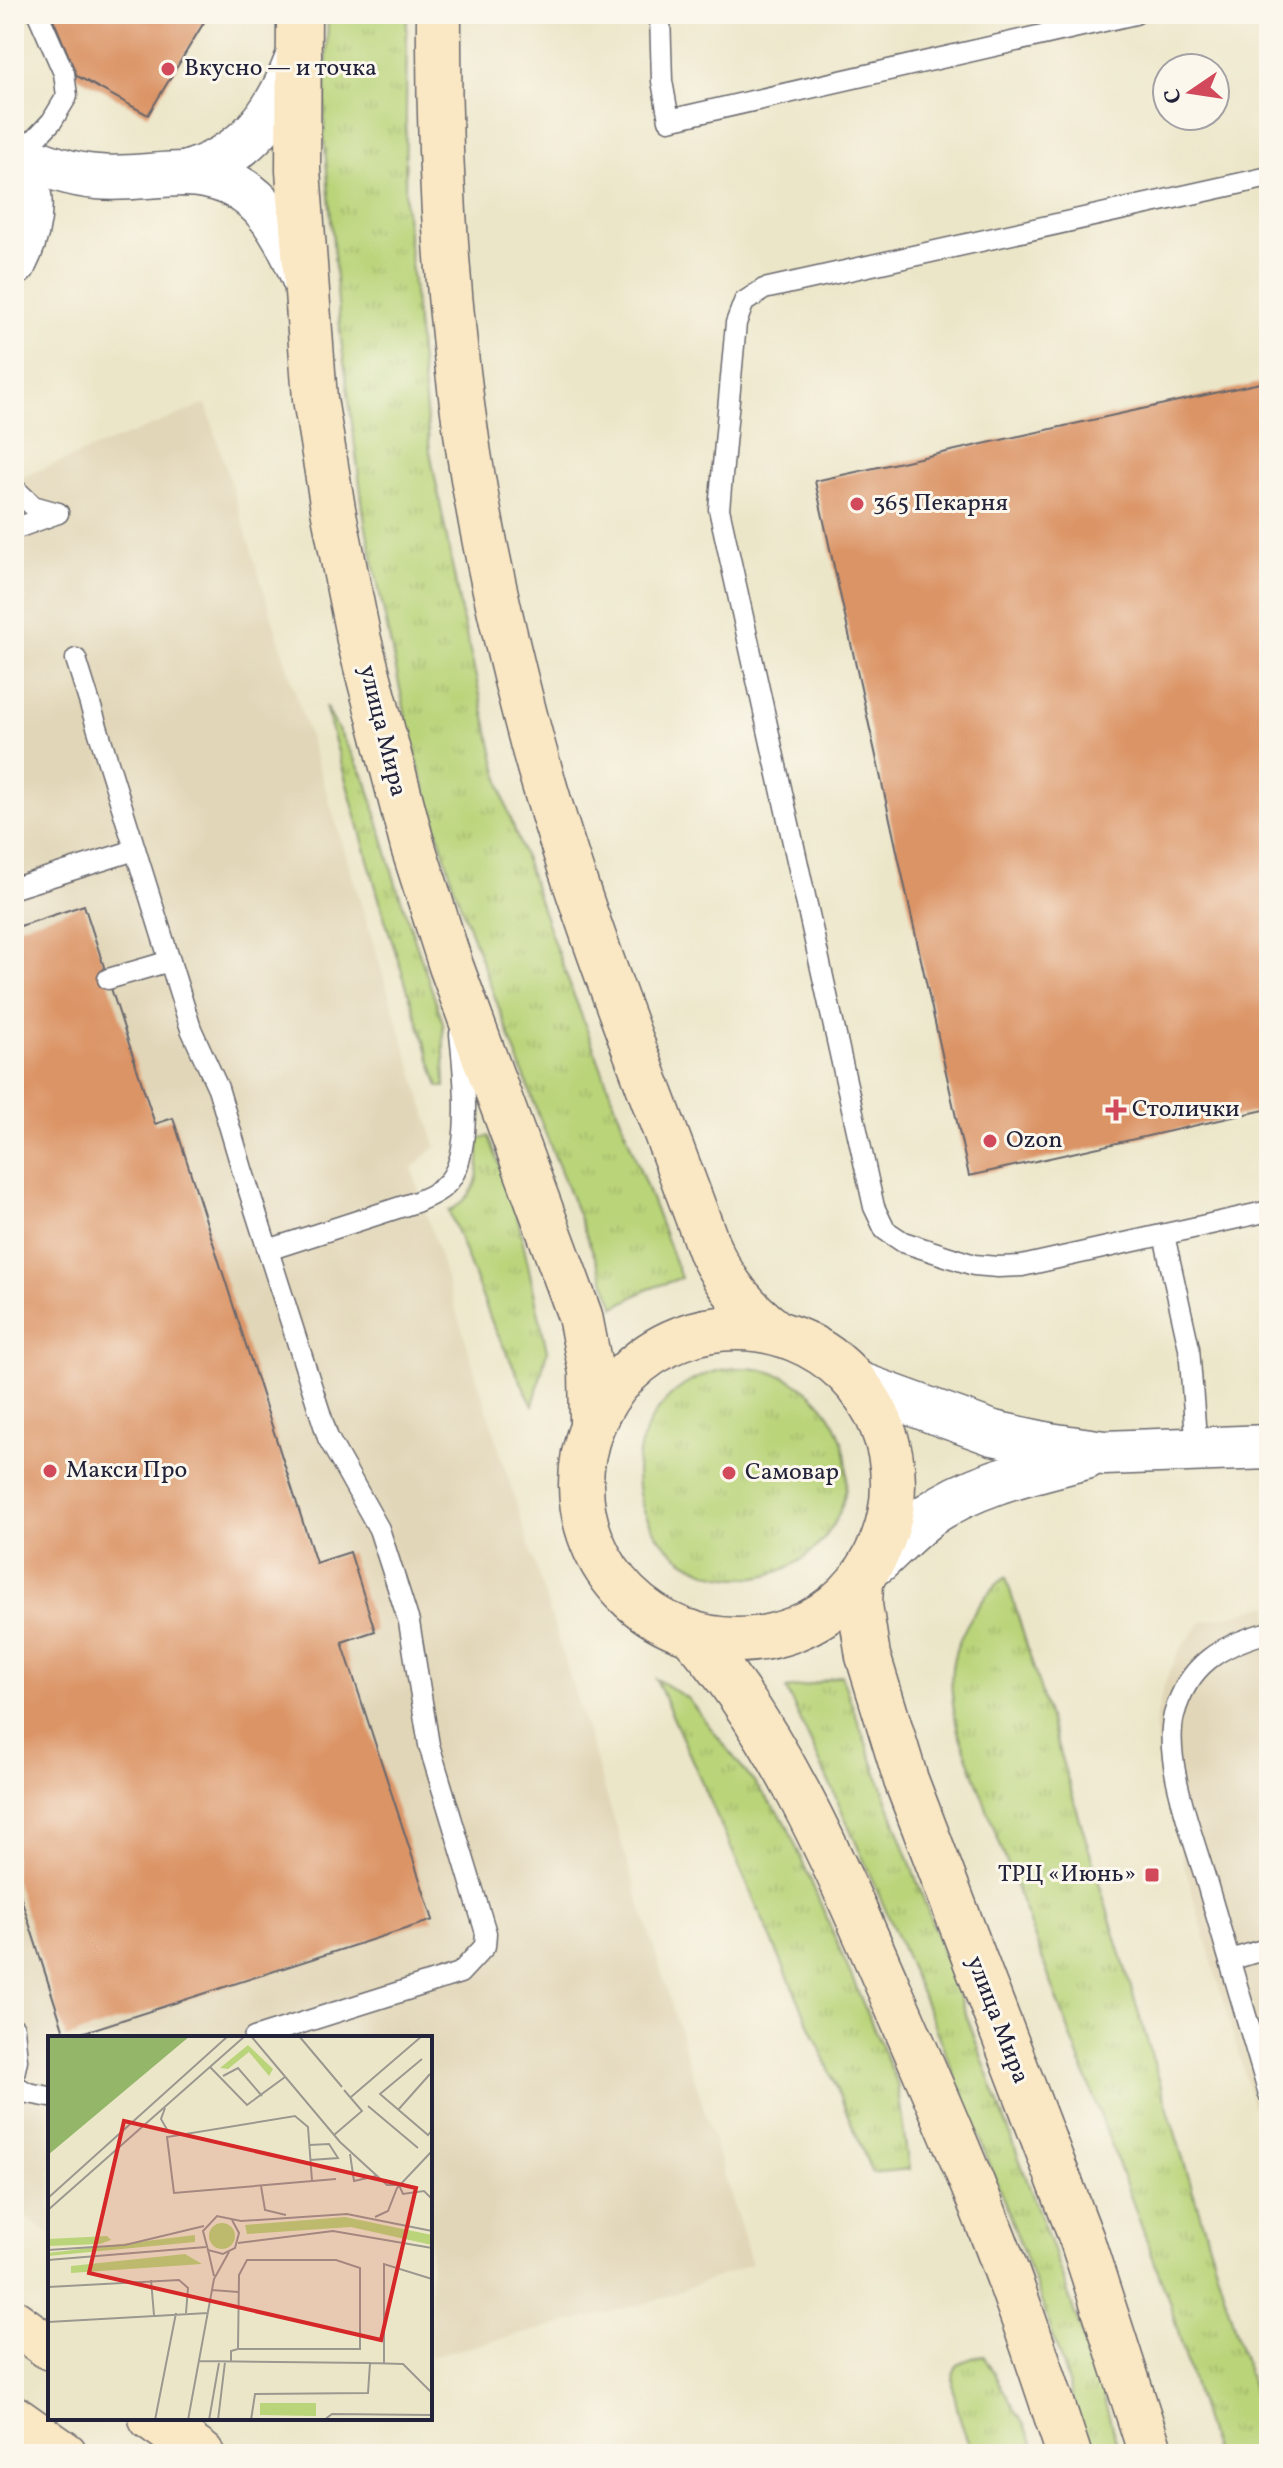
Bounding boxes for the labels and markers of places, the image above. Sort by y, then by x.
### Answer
place label: Вкусно — и точка [184,52,377,86]
marker: Вкусно — и точка [159,60,177,78]
place label: 365 Пекарня [873,487,1008,521]
marker: 365 Пекарня [848,495,866,513]
place label: Столички [1132,1093,1240,1127]
marker: Столички [1107,1101,1125,1119]
place label: Ozon [1006,1124,1063,1158]
marker: Ozon [981,1132,999,1150]
place label: Макси Про [66,1454,187,1488]
place label: Самовар [745,1456,839,1490]
marker: Макси Про [41,1462,59,1480]
marker: Самовар [720,1464,738,1482]
place label: ТРЦ «Июнь» [998,1858,1136,1892]
marker: ТРЦ «Июнь» [1143,1866,1161,1884]

